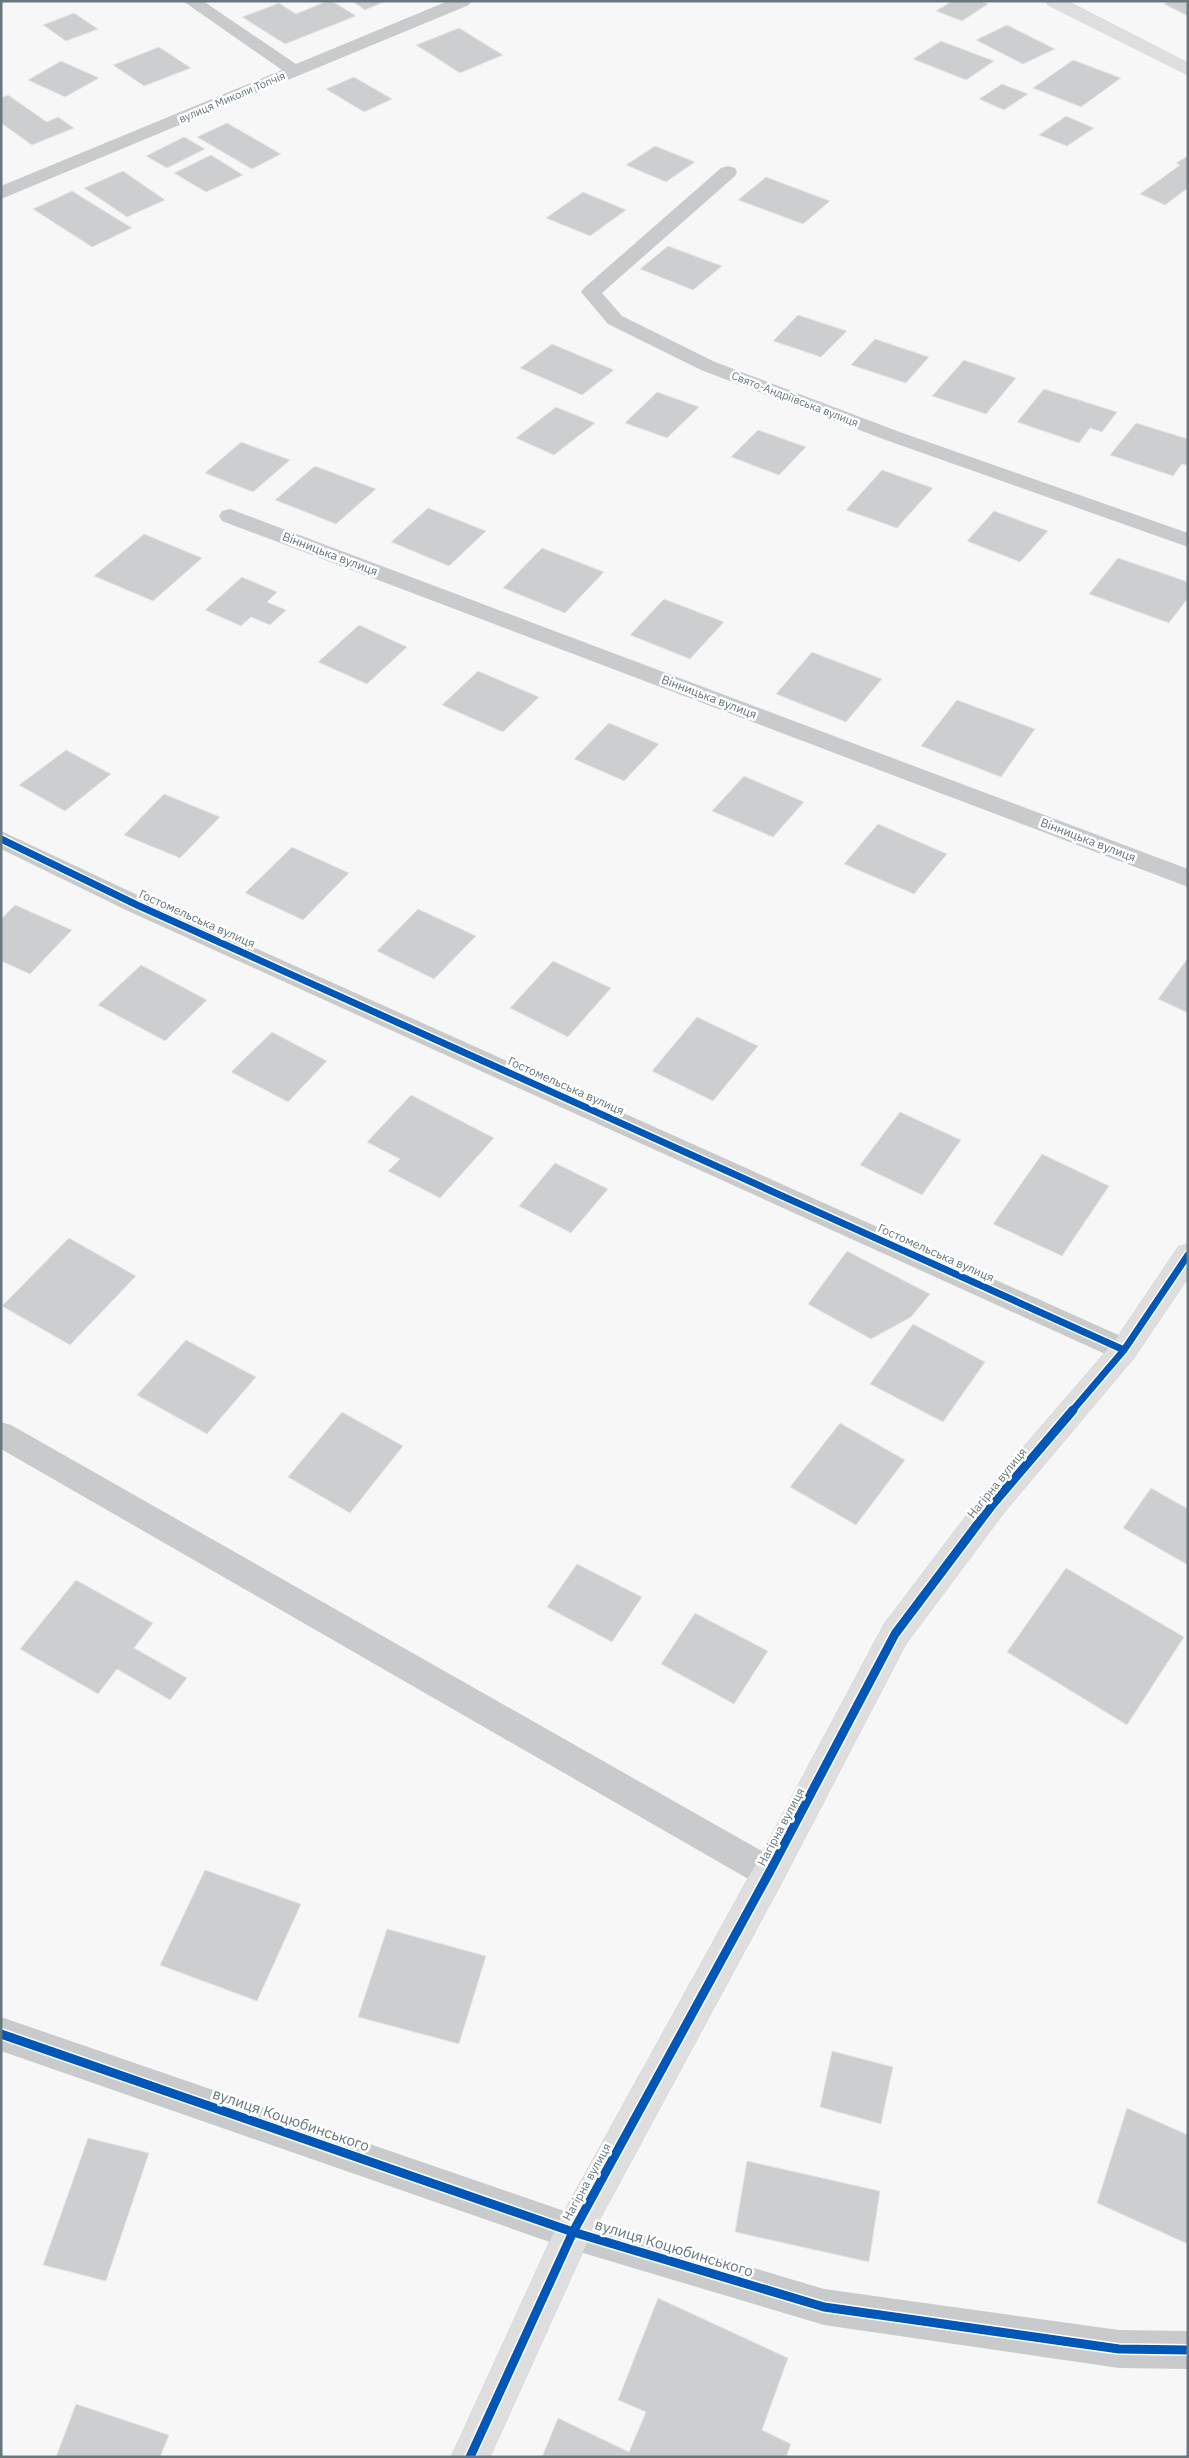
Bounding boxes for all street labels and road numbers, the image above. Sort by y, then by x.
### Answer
street label: вулиця Миколи Топчія [177,68,287,126]
street label: Свято-Андріївська вулиця [730,368,860,430]
street label: Вінницька вулиця [280,528,380,579]
street label: Вінницька вулиця [659,671,759,722]
street label: Вінницька вулиця [1038,814,1138,865]
street label: Гостомельська вулиця [137,886,258,951]
street label: Гостомельська вулиця [506,1053,627,1118]
street label: Гостомельська вулиця [876,1220,997,1285]
street label: Нагірна вулиця [964,1444,1030,1521]
street label: Нагірна вулиця [754,1785,807,1868]
street label: вулиця Коцюбинського [210,2084,372,2155]
street label: Нагірна вулиця [559,2140,614,2223]
street label: вулиця Коцюбинського [593,2214,756,2281]

